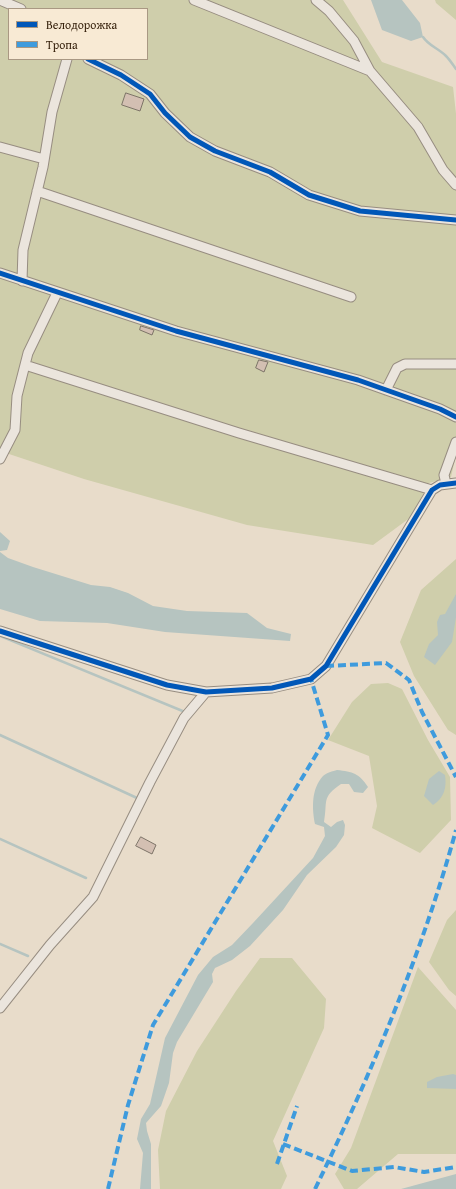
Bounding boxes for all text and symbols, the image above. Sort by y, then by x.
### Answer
legend [8,8,148,60]
text: Велодорожка [46,16,117,33]
text: Тропа [46,36,78,53]

